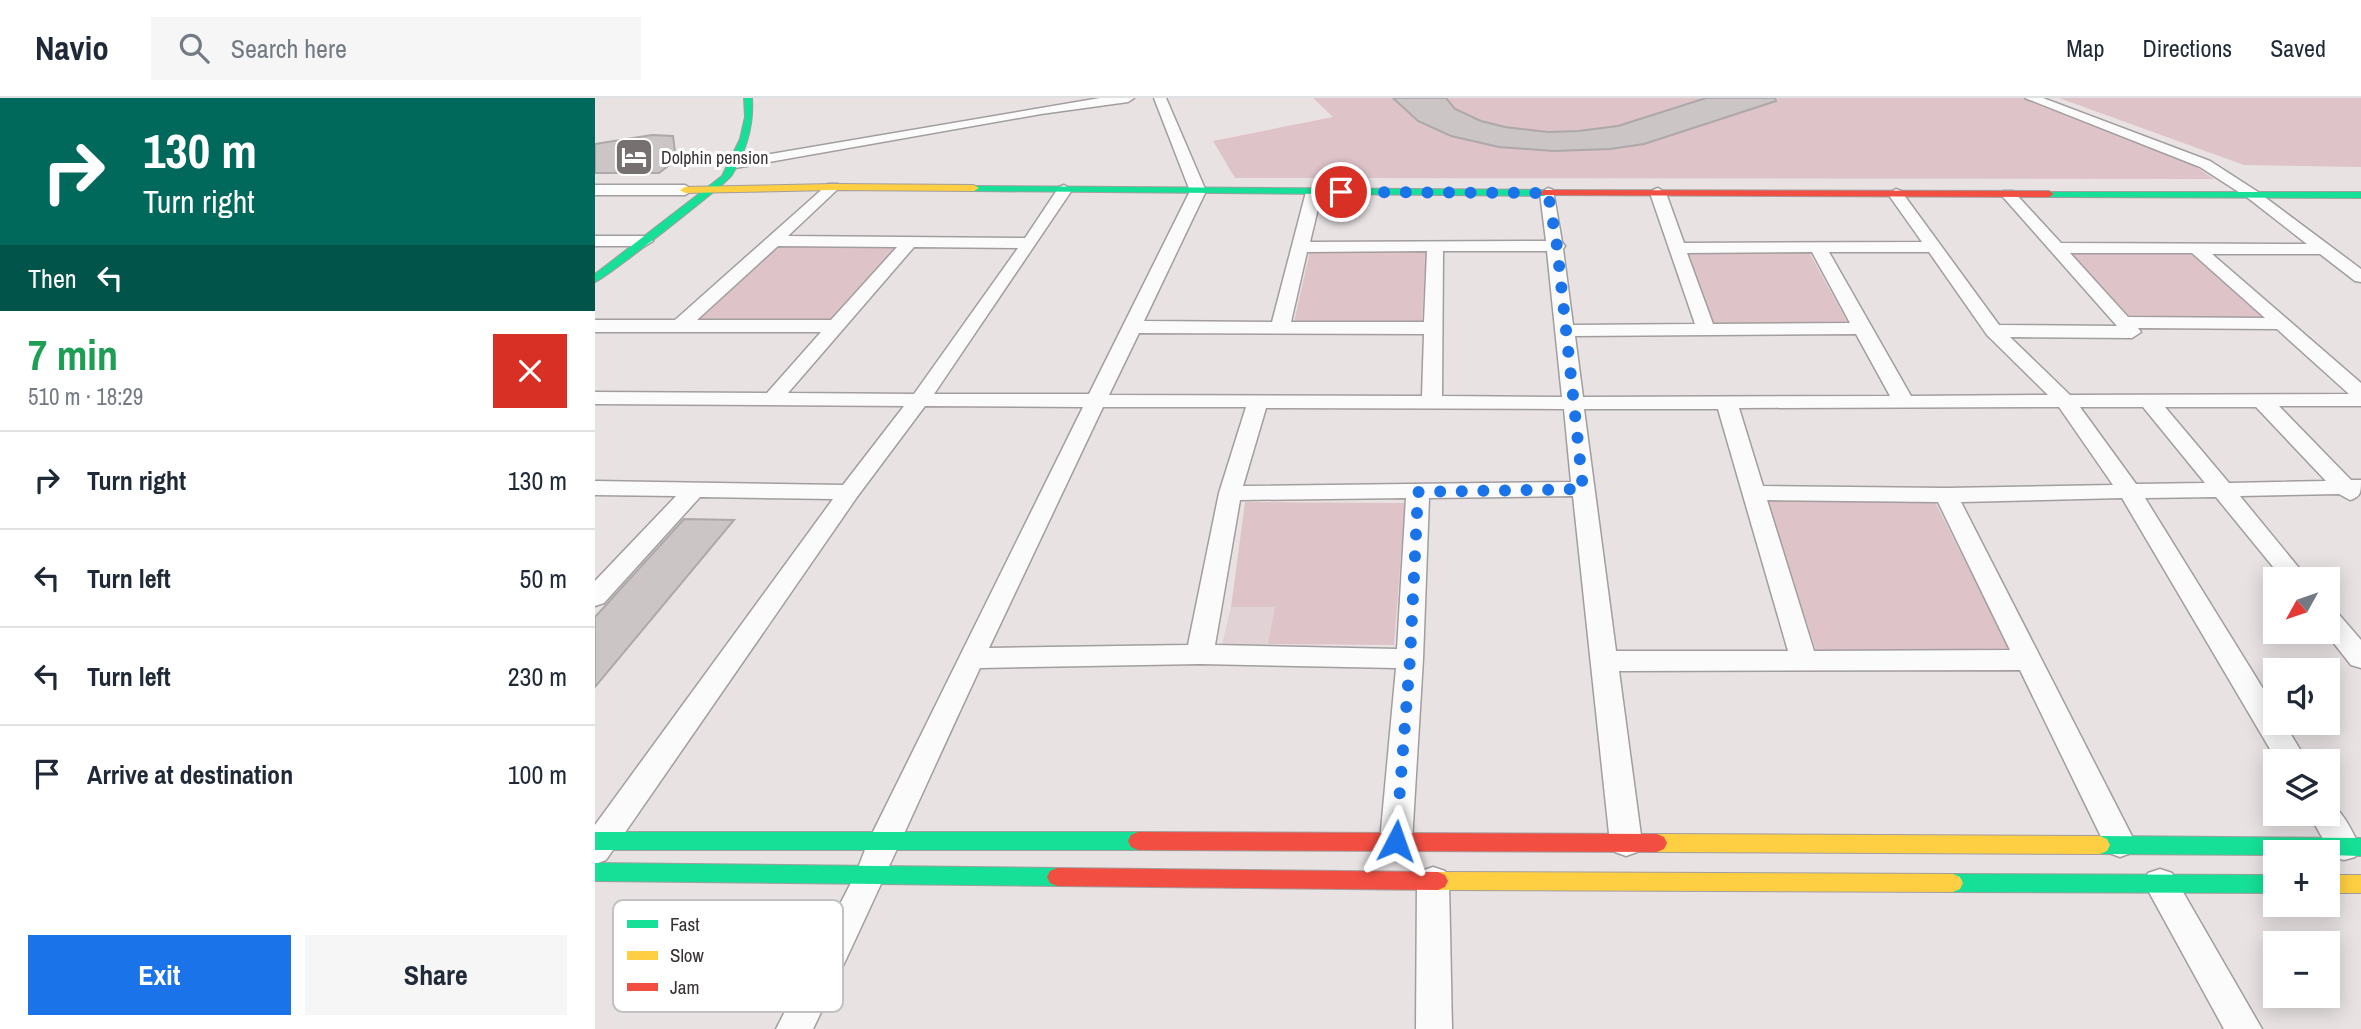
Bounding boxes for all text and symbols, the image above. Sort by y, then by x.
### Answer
search box [151,17,641,80]
text: Navio [35,26,109,70]
icon: search [175,29,213,67]
text: Search here [231,31,347,66]
text: Map [2066,32,2104,64]
text: Directions [2142,32,2232,64]
text: Saved [2270,32,2326,64]
text: 130 m [143,117,257,183]
icon: right [28,126,119,217]
hotel icon: Dolphin pension [613,136,655,178]
place label: Dolphin pension [661,145,769,170]
pin [1311,162,1371,222]
icon: arrive [1322,173,1360,211]
text: Turn right [143,180,255,223]
icon: left [91,259,129,297]
text: Then [28,261,77,296]
text: 7 min [28,327,118,383]
button: close [493,334,567,408]
text: 510 m · 18:29 [28,381,143,412]
icon: right [28,461,66,499]
text: Turn right [87,463,186,498]
text: 130 m [508,463,567,498]
icon: left [28,559,66,597]
text: Turn left [87,561,171,596]
text: 50 m [520,561,567,596]
north arrow [2263,567,2340,644]
map controls [2263,567,2340,1008]
icon: left [28,657,66,695]
button: sound [2263,658,2340,735]
text: Turn left [87,659,171,694]
text: 230 m [508,659,567,694]
button: layers [2263,749,2340,826]
icon: arrive [28,755,66,793]
text: Arrive at destination [87,757,293,792]
text: 100 m [508,757,567,792]
position arrow [1359,804,1433,878]
button: + [2263,840,2340,917]
legend [613,900,843,1012]
text: Fast [670,911,700,937]
button: − [2263,931,2340,1008]
button: Exit [28,935,291,1015]
button: Share [305,935,567,1015]
text: Slow [670,942,705,968]
text: Jam [670,974,699,1000]

